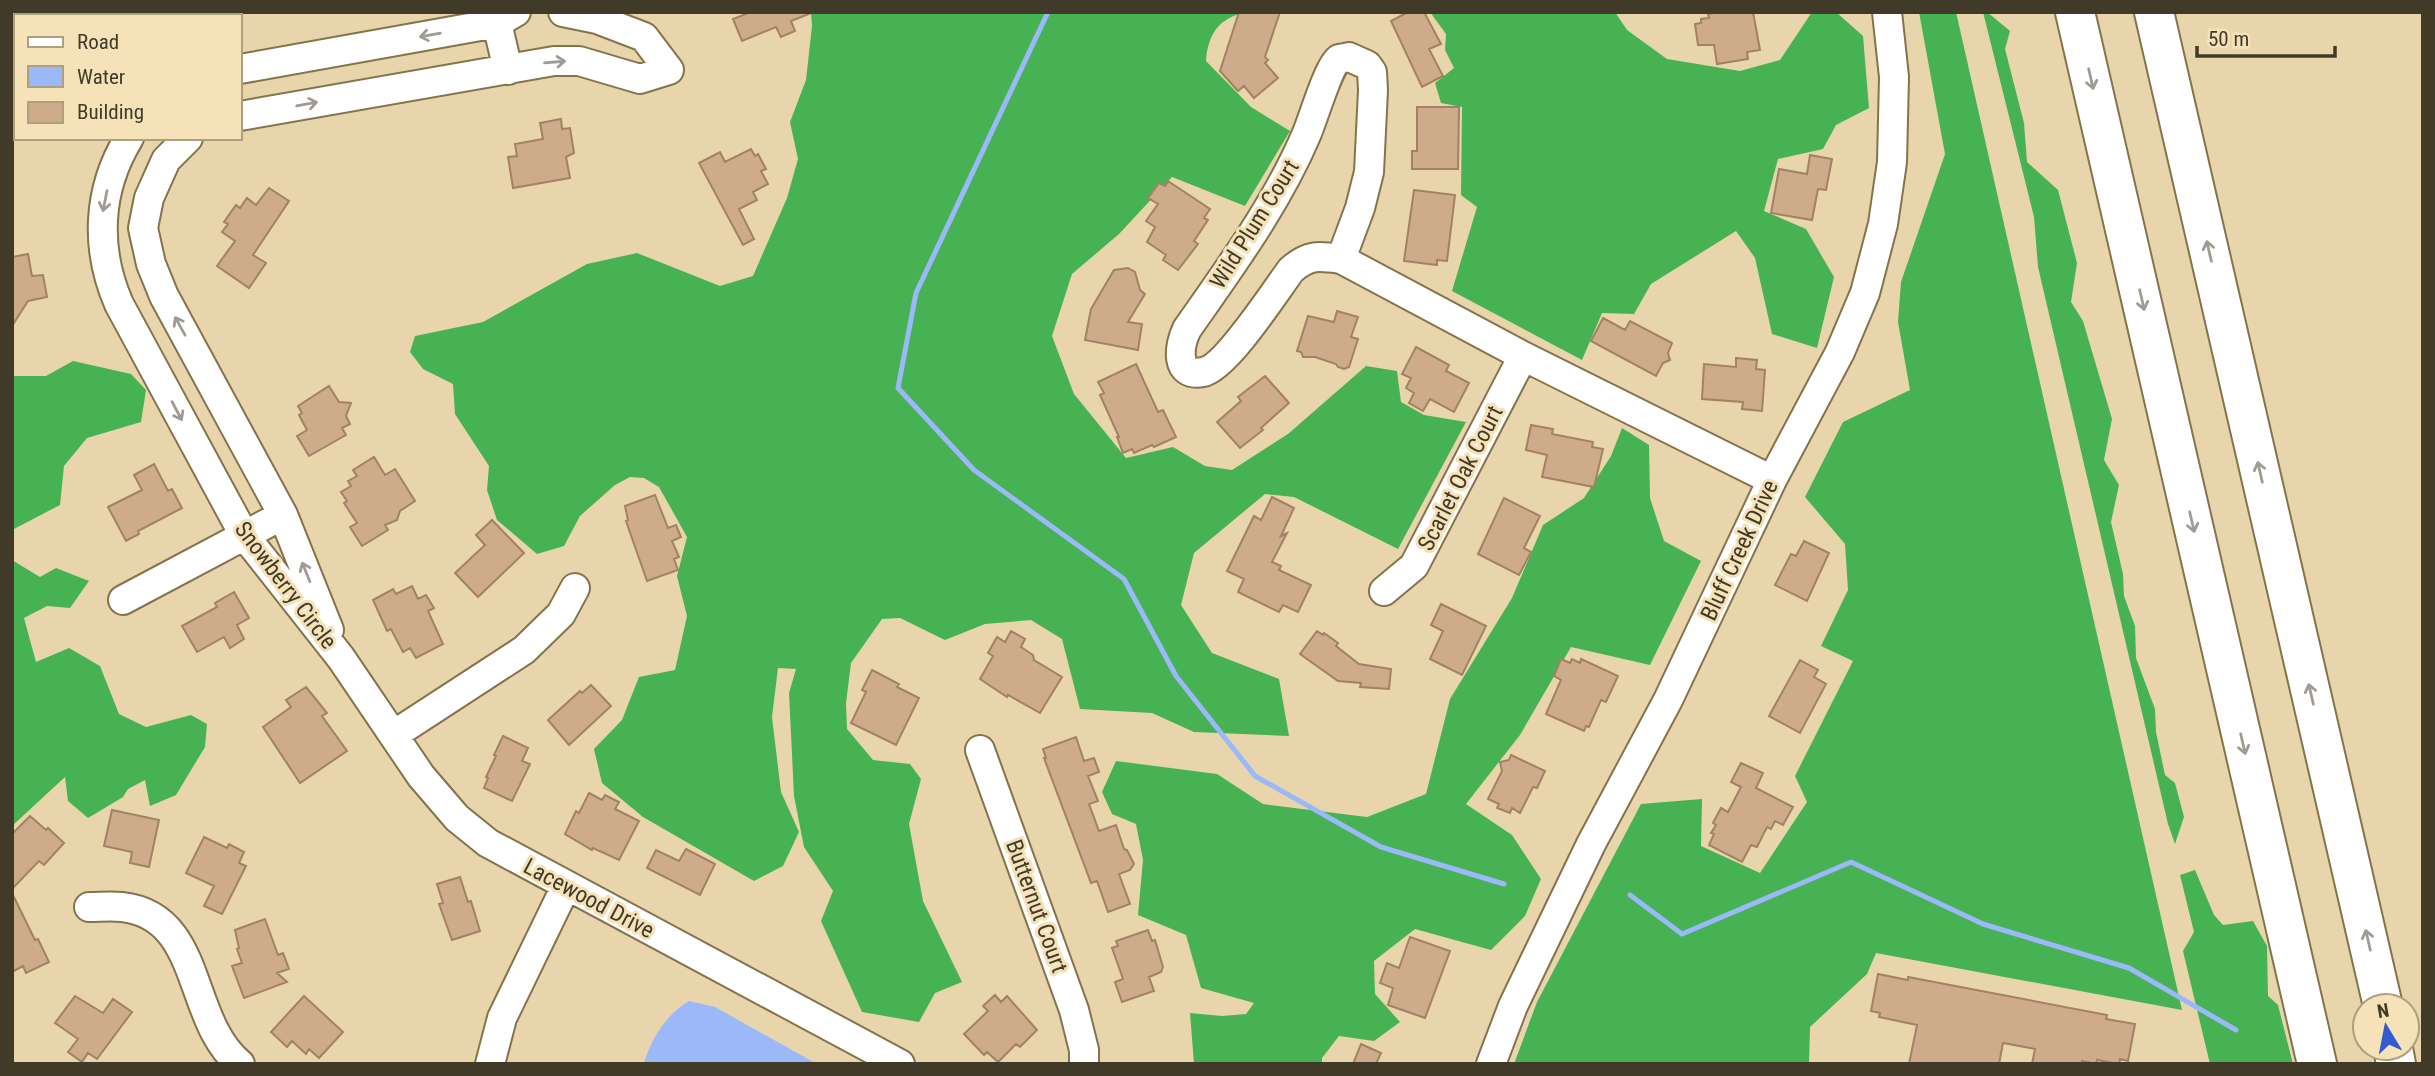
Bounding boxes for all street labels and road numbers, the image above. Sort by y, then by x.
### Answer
street label: Wild Plum Court [1204,155,1305,294]
street label: Scarlet Oak Court [1412,401,1509,555]
street label: Bluff Creek Drive [1695,476,1784,625]
street label: Snowberry Circle [229,516,342,654]
street label: Butternut Court [1000,836,1073,976]
street label: Lacewood Drive [519,853,659,944]

